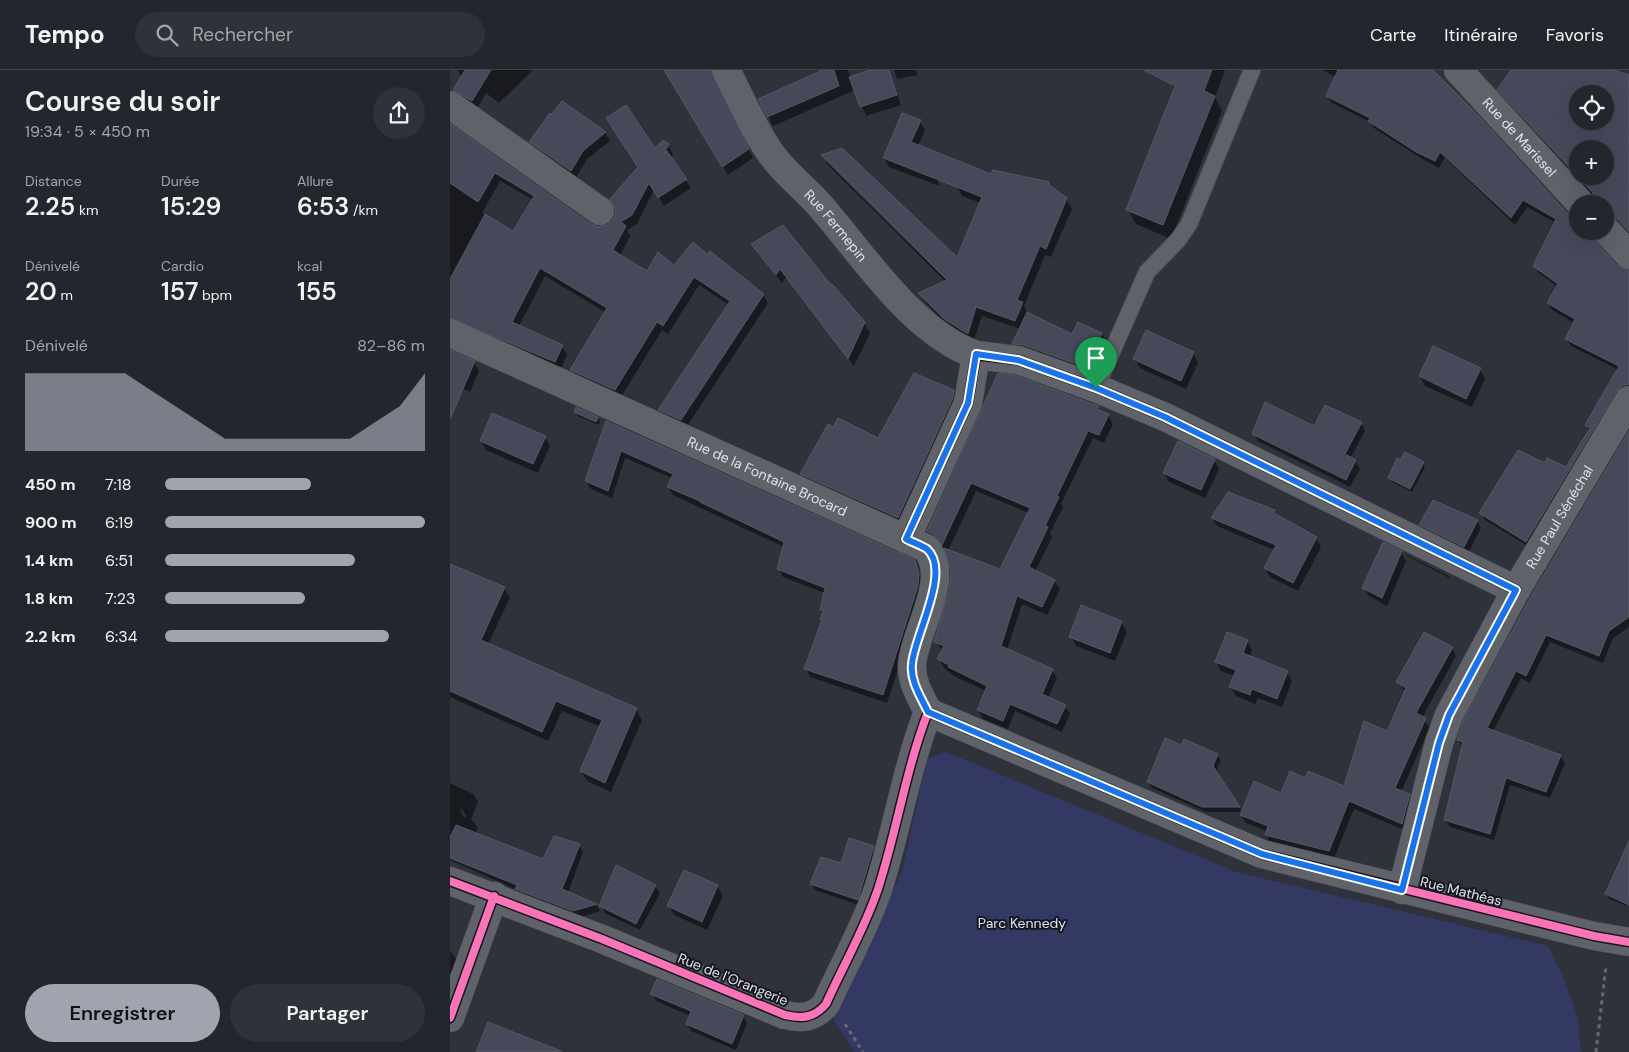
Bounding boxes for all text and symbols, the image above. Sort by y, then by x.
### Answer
search box [135,12,485,57]
text: Tempo [25,19,105,50]
icon: search [153,21,181,49]
text: Rechercher [193,22,293,47]
text: Carte [1370,23,1416,47]
text: Itinéraire [1444,23,1518,47]
text: Favoris [1546,23,1604,47]
text: Course du soir [25,83,220,120]
map controls [1569,85,1614,240]
button: locate [1569,85,1614,130]
button: share [373,87,425,139]
street label: Rue de Marissel [1479,94,1561,181]
text: 19:34 · 5 × 450 m [25,121,150,142]
button: + [1569,140,1614,185]
text: Distance [25,172,82,190]
text: Durée [161,172,199,190]
text: Allure [297,172,333,190]
street label: Rue Fermepin [800,185,871,265]
text: 2.25 [25,190,75,223]
text: 15:29 [161,190,221,223]
text: 6:53 [297,190,349,223]
button: − [1569,195,1614,240]
text: km [75,201,98,219]
text: /km [349,201,378,219]
text: Dénivelé [25,257,80,275]
text: Cardio [161,257,204,275]
text: kcal [297,257,322,275]
text: 20 [25,275,57,308]
text: 157 [161,275,198,308]
text: 155 [297,275,337,308]
text: m [57,286,73,304]
text: bpm [198,286,232,304]
text: Dénivelé [25,335,88,356]
text: 82–86 m [357,335,425,356]
pin [1075,337,1117,388]
icon: arrive [1082,344,1110,372]
street label: Rue de la Fontaine Brocard [684,432,850,520]
street label: Rue Paul Sénéchal [1522,462,1597,572]
text: 450 m [25,474,75,495]
text: 7:18 [105,474,132,495]
text: 900 m [25,512,77,533]
text: 6:19 [105,512,133,533]
text: 1.4 km [25,550,73,571]
text: 6:51 [105,550,133,571]
text: 1.8 km [25,588,73,609]
text: 7:23 [105,588,135,609]
text: 2.2 km [25,626,76,647]
text: 6:34 [105,626,137,647]
street label: Rue Mathéas [1418,872,1504,910]
park label: Parc Kennedy [978,914,1066,932]
street label: Rue de l'Orangerie [675,949,791,1009]
button: Enregistrer [25,984,220,1042]
button: Partager [230,984,425,1042]

